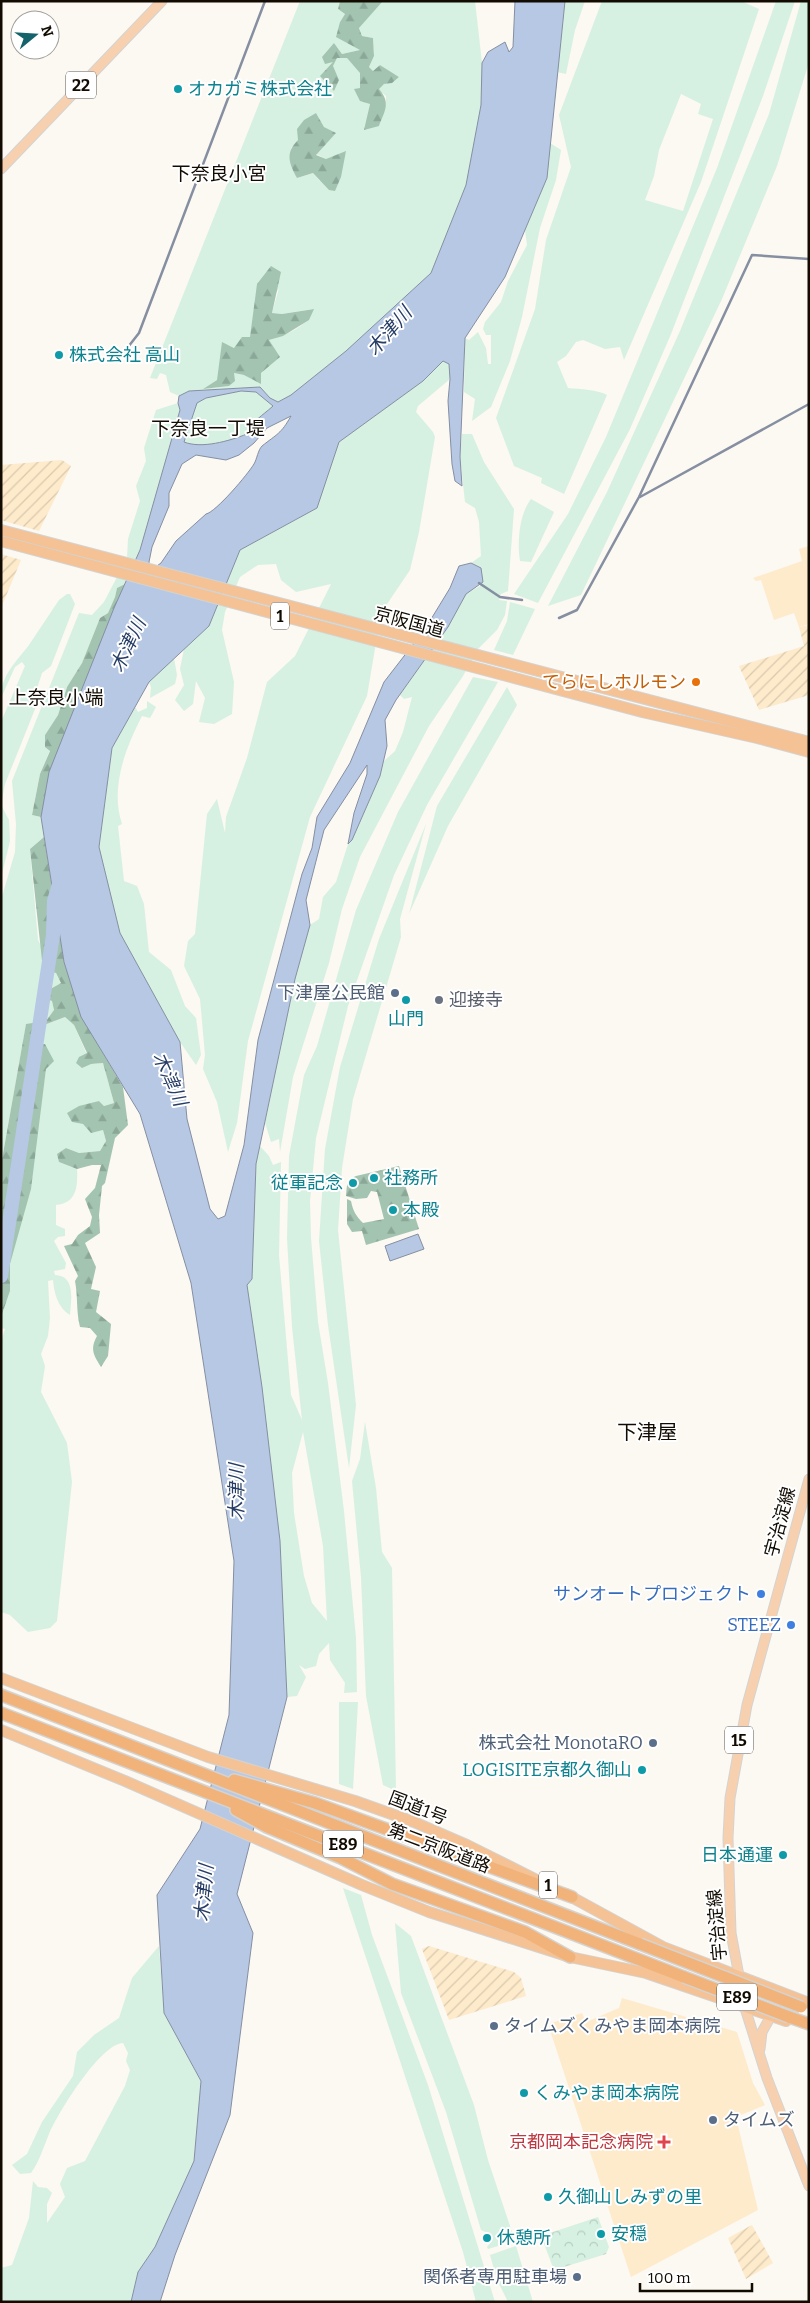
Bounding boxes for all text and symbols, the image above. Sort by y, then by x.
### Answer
north arrow [10,10,60,60]
text: N [37,23,57,39]
road number: 22 [66,72,96,98]
place label: オカガミ株式会社 [188,78,332,100]
marker: オカガミ株式会社 [172,83,184,95]
district label: 下奈良小宮 [171,162,267,185]
water label: 木津川 [362,300,418,360]
place label: 株式会社 高山 [69,344,181,366]
marker: 株式会社 高山 [53,349,65,361]
district label: 下奈良一丁堤 [151,417,265,440]
road number: 1 [271,602,289,630]
street label: 京阪国道 [371,602,447,642]
water label: 木津川 [106,613,151,676]
place label: てらにしホルモン [542,671,686,693]
marker: てらにしホルモン [690,676,702,688]
district label: 上奈良小端 [8,686,104,709]
place label: 下津屋公民館 [277,982,385,1004]
marker: 下津屋公民館 [389,987,401,999]
place label: 迎接寺 [449,989,503,1011]
marker: 山門 [400,994,412,1006]
marker: 迎接寺 [433,994,445,1006]
place label: 山門 [388,1008,424,1030]
water label: 木津川 [148,1048,193,1112]
place label: 社務所 [384,1167,438,1189]
place label: 従軍記念 [271,1172,343,1194]
marker: 社務所 [368,1172,380,1184]
marker: 従軍記念 [347,1177,359,1189]
place label: 本殿 [403,1199,439,1221]
marker: 本殿 [387,1204,399,1216]
district label: 下津屋 [617,1420,677,1444]
water label: 木津川 [225,1462,248,1521]
street label: 宇治淀線 [760,1484,800,1560]
place label: サンオートプロジェクト [553,1583,751,1605]
marker: サンオートプロジェクト [755,1588,767,1600]
place label: STEEZ [727,1614,781,1636]
marker: STEEZ [785,1619,797,1631]
road number: 15 [725,1726,753,1754]
place label: 株式会社 MonotaRO [478,1732,643,1754]
marker: 株式会社 MonotaRO [647,1737,659,1749]
place label: LOGISITE京都久御山 [462,1759,632,1781]
marker: LOGISITE京都久御山 [636,1764,648,1776]
street label: 国道1号 [385,1787,451,1829]
street label: 第二京阪道路 [385,1818,493,1878]
road number: E89 [323,1830,363,1858]
place label: 日本通運 [701,1844,773,1866]
marker: 日本通運 [777,1849,789,1861]
water label: 木津川 [190,1862,218,1922]
road number: 1 [539,1872,557,1898]
street label: 宇治淀線 [703,1888,731,1962]
road number: E89 [717,1984,757,2010]
place label: タイムズくみやま岡本病院 [504,2015,720,2037]
marker: タイムズくみやま岡本病院 [488,2020,500,2032]
place label: くみやま岡本病院 [534,2082,679,2104]
marker: くみやま岡本病院 [518,2087,530,2099]
place label: タイムズ [723,2109,795,2131]
marker: タイムズ [707,2114,719,2126]
place label: 京都岡本記念病院 [509,2131,653,2153]
marker: 京都岡本記念病院 [657,2135,671,2149]
place label: 久御山しみずの里 [558,2186,702,2208]
marker: 久御山しみずの里 [542,2191,554,2203]
place label: 安穏 [611,2223,647,2245]
place label: 休憩所 [497,2227,551,2249]
marker: 安穏 [595,2228,607,2240]
marker: 休憩所 [481,2232,493,2244]
scale bar [640,2260,752,2292]
place label: 関係者専用駐車場 [423,2266,567,2288]
text: 100 m [648,2269,691,2287]
marker: 関係者専用駐車場 [571,2271,583,2283]

